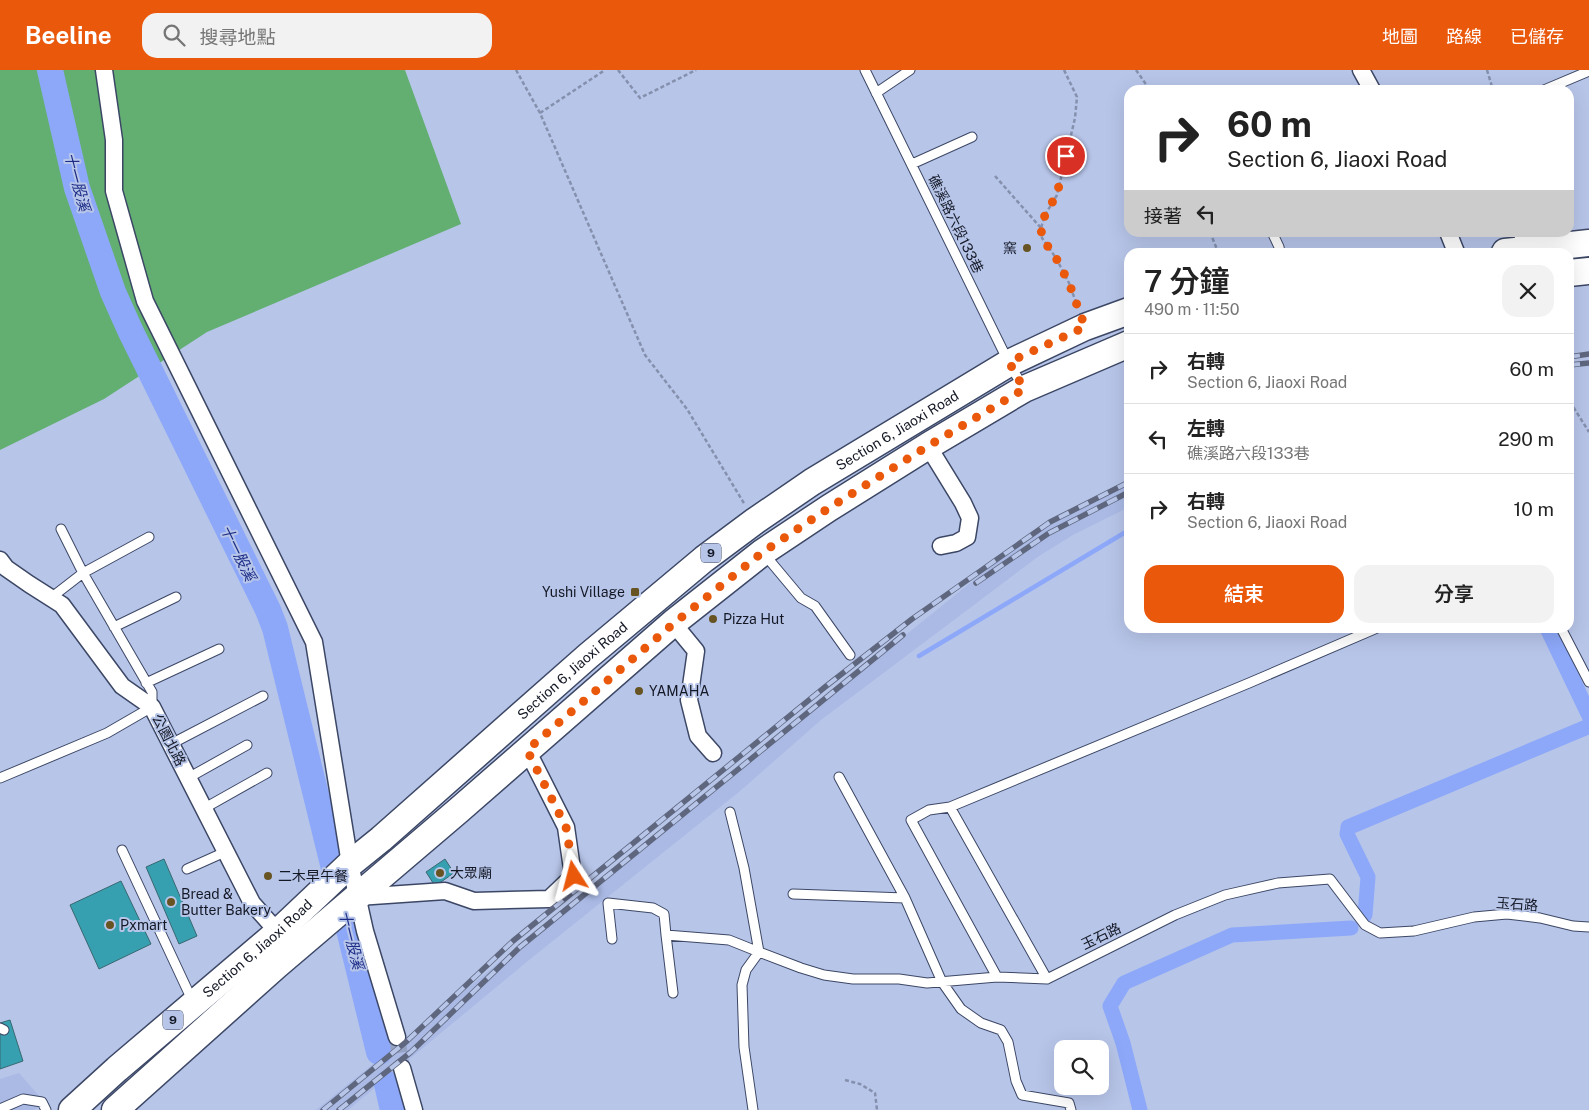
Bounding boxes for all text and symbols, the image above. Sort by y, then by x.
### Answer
search box [142,13,492,58]
text: Beeline [25,21,112,49]
icon: search [160,21,188,49]
text: 搜尋地點 [200,26,276,48]
text: 地圖 [1382,26,1418,47]
text: 路線 [1446,26,1482,47]
text: 已儲存 [1510,26,1564,47]
text: 60 m [1227,104,1312,145]
icon: right [1144,105,1209,170]
pin [1045,135,1087,177]
icon: arrive [1052,142,1080,170]
text: Section 6, Jiaoxi Road [1227,146,1447,172]
water label: 十一股溪 [62,151,94,215]
street label: 礁溪路六段133巷 [925,172,987,276]
icon: left [1192,200,1220,228]
text: 接著 [1144,205,1182,227]
place label: 窯 [1003,240,1017,256]
marker: 窯 [1021,242,1033,254]
text: 7 分鐘 [1144,263,1229,299]
button: close [1502,265,1554,317]
text: 490 m · 11:50 [1144,300,1239,319]
text: 右轉 [1187,350,1225,372]
icon: right [1144,355,1172,383]
text: 60 m [1510,358,1554,380]
text: Section 6, Jiaoxi Road [1187,373,1347,392]
street label: Section 6, Jiaoxi Road [833,387,962,474]
text: 左轉 [1187,417,1225,439]
icon: left [1144,425,1172,453]
text: 290 m [1498,428,1554,450]
text: 礁溪路六段133巷 [1187,444,1310,463]
text: 右轉 [1187,490,1225,512]
icon: right [1144,495,1172,523]
text: 10 m [1514,498,1554,520]
text: Section 6, Jiaoxi Road [1187,513,1347,532]
water label: 十一股溪 [218,522,260,585]
road number: 9 [701,543,721,562]
button: 結束 [1144,565,1344,623]
button: 分享 [1354,565,1554,623]
place label: Yushi Village [542,584,625,600]
marker: Yushi Village [629,586,641,598]
place label: Pizza Hut [723,611,785,627]
marker: Pizza Hut [707,613,719,625]
street label: Section 6, Jiaoxi Road [514,619,631,723]
place label: YAMAHA [649,683,709,699]
marker: YAMAHA [633,685,645,697]
street label: 公園北路 [149,711,189,769]
position arrow [547,849,599,901]
place label: 大眾廟 [450,865,492,881]
marker: 大眾廟 [434,867,446,879]
place label: 二木早午餐 [278,868,348,884]
marker: 二木早午餐 [262,870,274,882]
place label: Bread & Butter Bakery [181,886,272,918]
street label: 玉石路 [1495,895,1539,913]
marker: Bread & Butter Bakery [165,896,177,908]
street label: Section 6, Jiaoxi Road [199,896,315,1001]
water label: 十一股溪 [336,909,367,973]
place label: Pxmart [120,917,167,933]
marker: Pxmart [104,919,116,931]
street label: 玉石路 [1079,920,1123,952]
road number: 9 [163,1010,183,1030]
map controls [1054,1040,1109,1095]
button: search [1054,1040,1109,1095]

